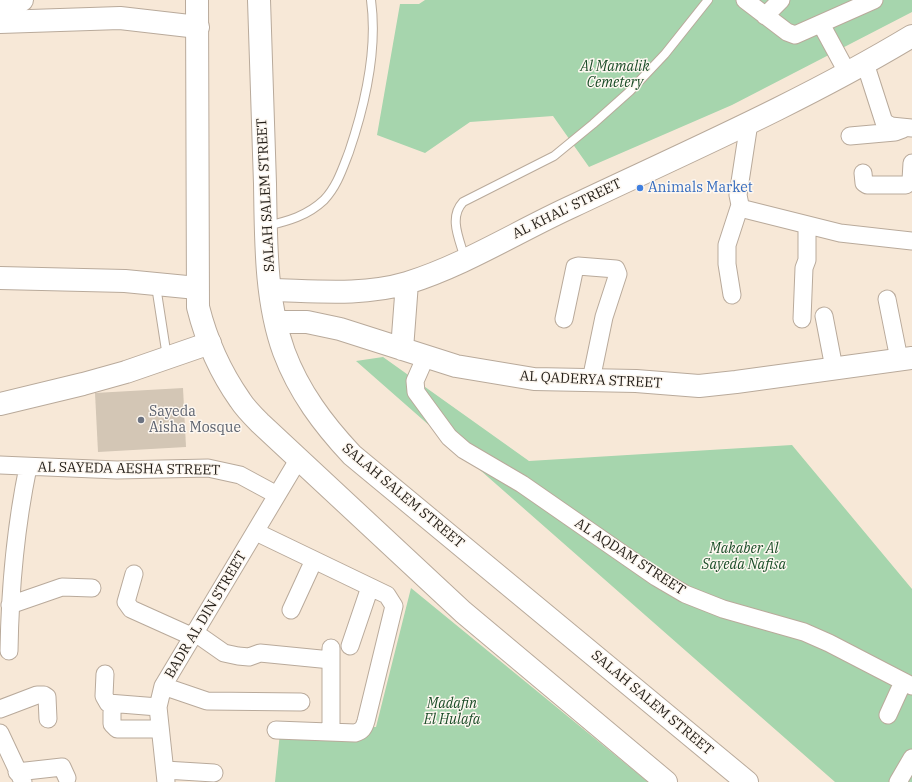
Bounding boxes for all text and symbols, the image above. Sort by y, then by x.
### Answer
park label: Al Mamalik Cemetery [580,59,650,92]
street label: SALAH SALEM STREET [254,118,278,272]
street label: AL KHAL' STREET [510,175,624,243]
place label: Animals Market [648,180,753,196]
marker: Animals Market [635,183,645,193]
street label: AL QADERYA STREET [519,368,663,392]
place label: Sayeda Aisha Mosque [149,404,241,436]
marker: Sayeda Aisha Mosque [136,415,146,425]
street label: SALAH SALEM STREET [339,440,467,552]
street label: AL SAYEDA AESHA STREET [38,459,220,479]
street label: AL AQDAM STREET [571,515,689,599]
park label: Makaber Al Sayeda Nafisa [702,541,786,574]
street label: BADR AL DIN STREET [161,549,251,681]
street label: SALAH SALEM STREET [588,647,716,759]
park label: Madafin El Hulafa [424,696,480,728]

